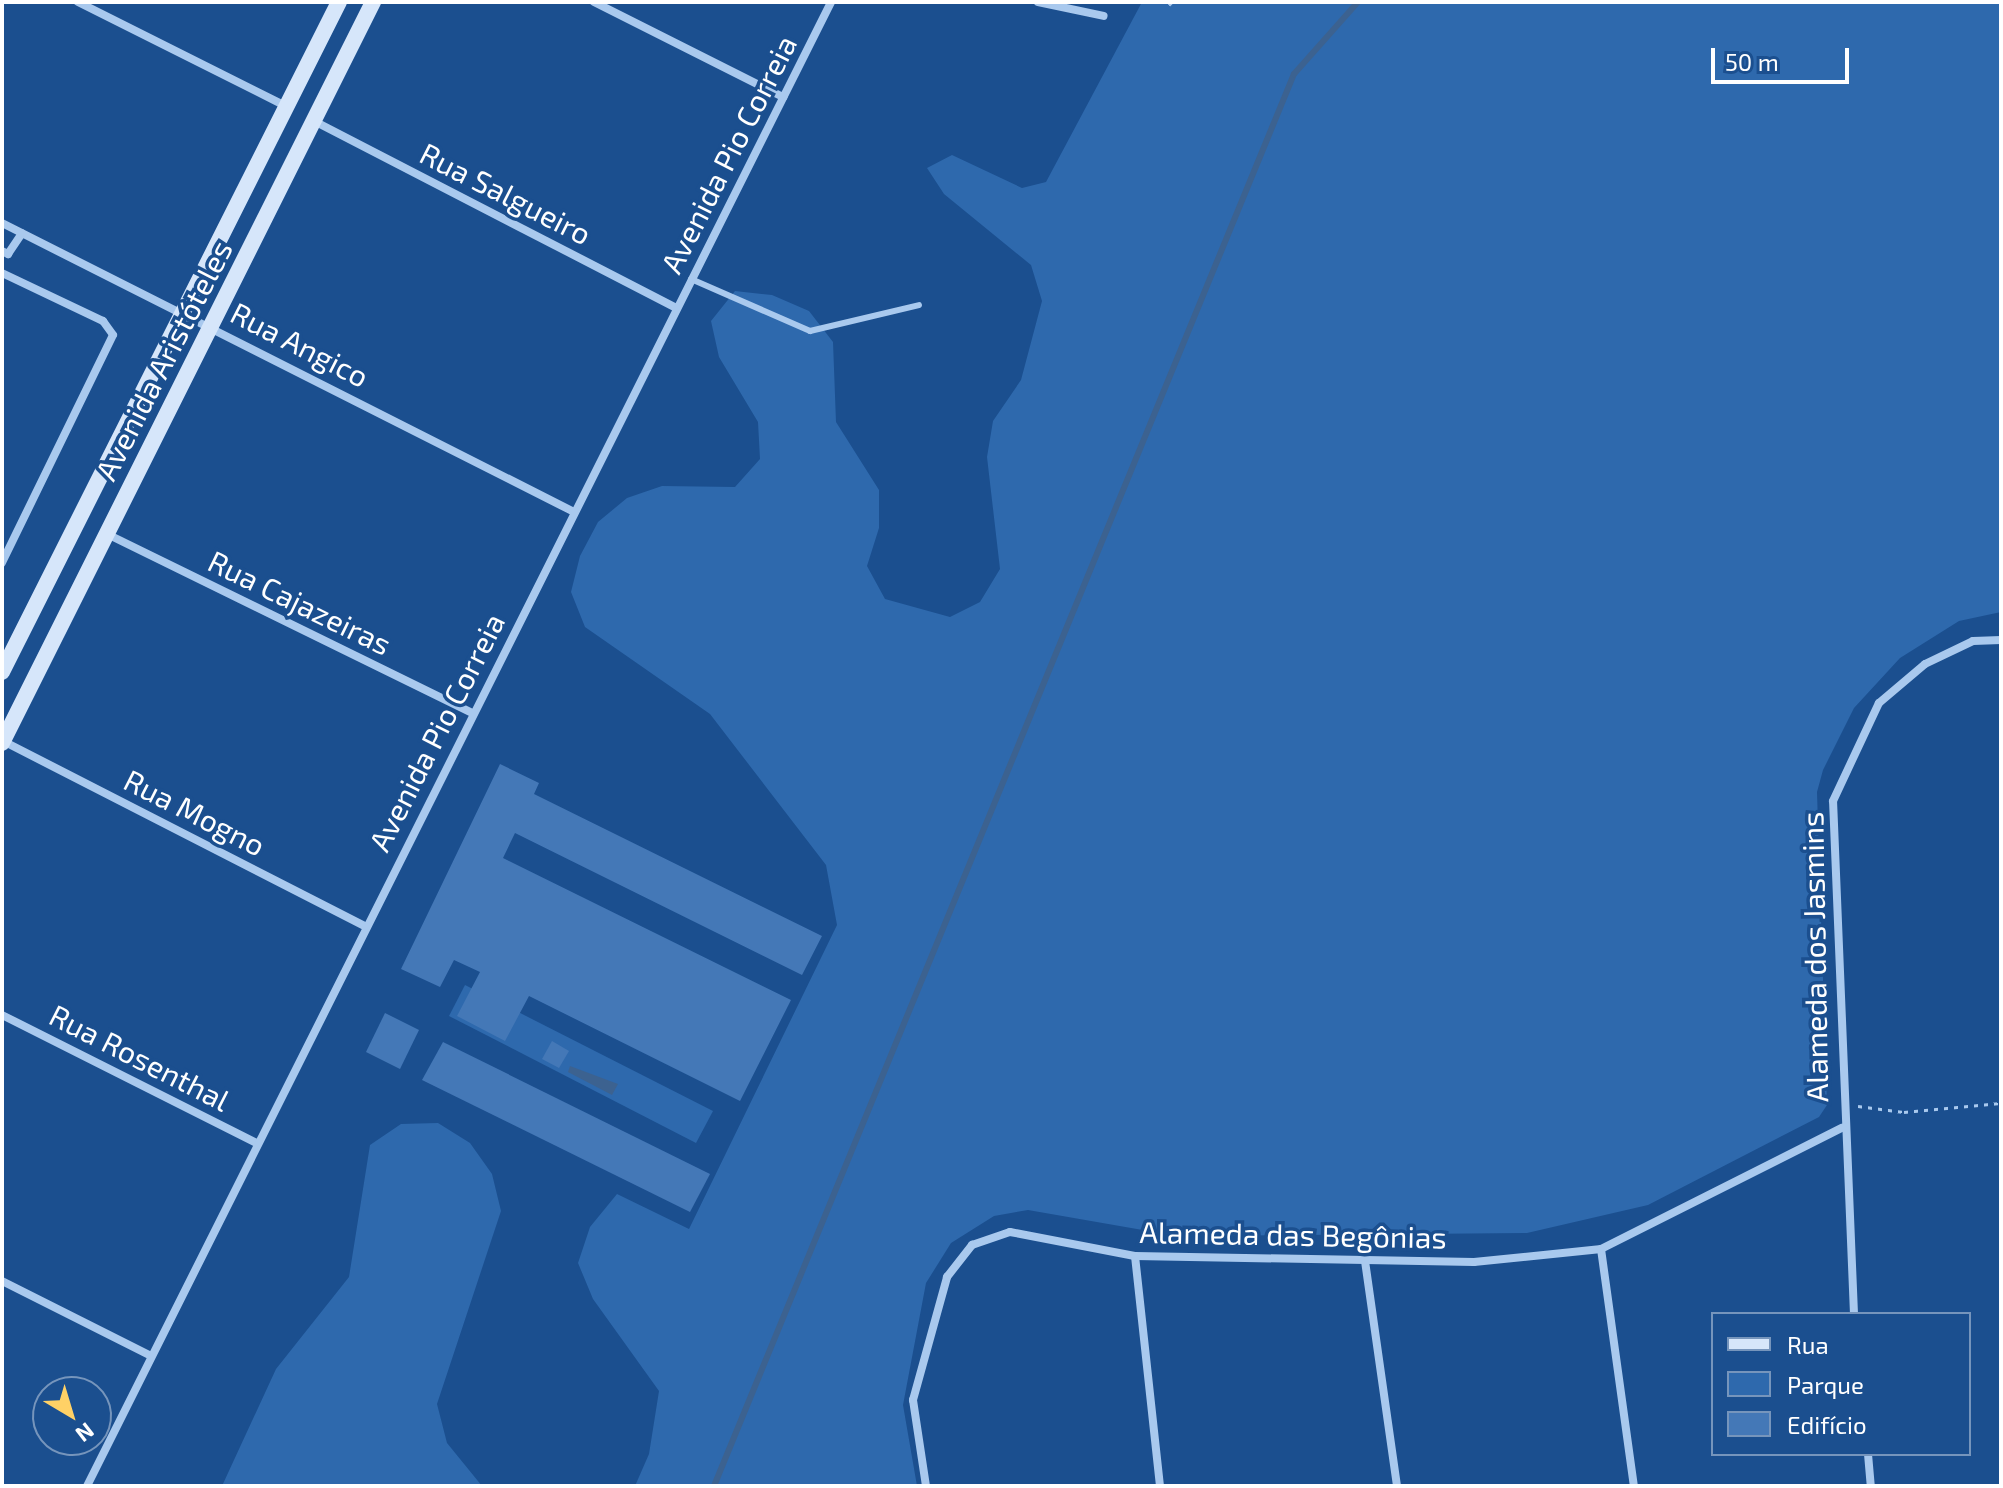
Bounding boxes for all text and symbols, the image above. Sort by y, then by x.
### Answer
street label: Avenida Pio Correia [653,29,803,279]
scale bar [1715,32,1853,82]
text: 50 m [1725,47,1779,76]
street label: Rua Salgueiro [414,134,598,252]
street label: Avenida Aristóteles [87,234,239,486]
street label: Rua Angico [225,294,375,394]
street label: Rua Cajazeiras [203,542,397,662]
street label: Avenida Pio Correia [361,607,511,857]
street label: Rua Mogno [119,761,271,863]
street label: Alameda dos Jasmins [1793,811,1835,1103]
street label: Rua Rosenthal [44,996,236,1118]
street label: Alameda das Begônias [1139,1213,1447,1255]
legend [1711,1312,1971,1456]
text: Rua [1787,1330,1829,1359]
text: Parque [1787,1370,1864,1399]
north arrow [32,1376,112,1456]
text: Edifício [1787,1410,1867,1439]
text: N [71,1418,100,1448]

